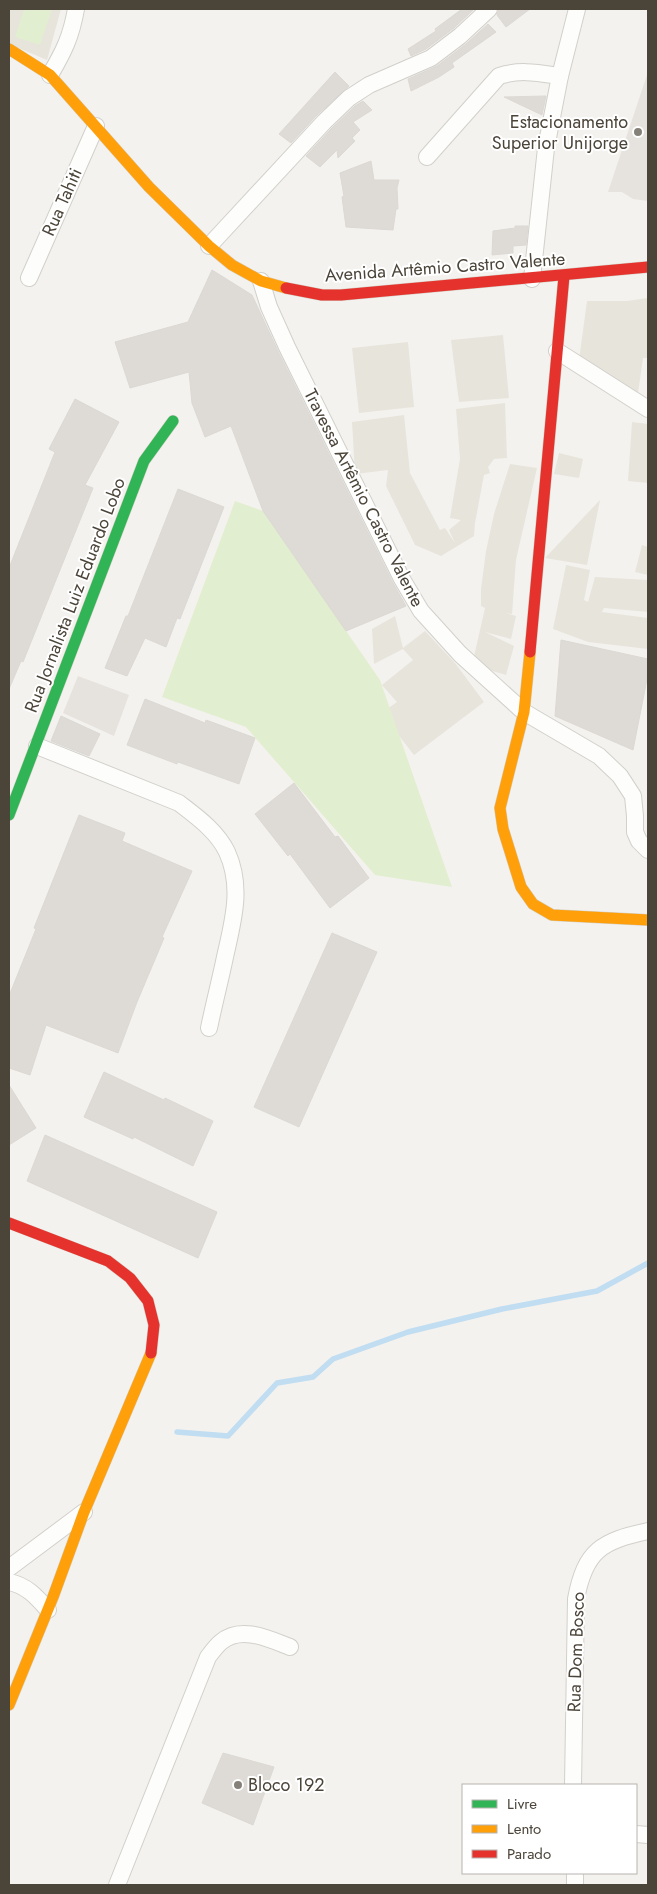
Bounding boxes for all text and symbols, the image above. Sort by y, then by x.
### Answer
place label: Estacionamento Superior Unijorge [492,109,628,156]
marker: Estacionamento Superior Unijorge [632,126,644,138]
street label: Rua Tahiti [35,164,89,240]
street label: Avenida Artêmio Castro Valente [324,246,566,288]
street label: Travessa Artêmio Castro Valente [298,384,430,612]
street label: Rua Jornalista Luiz Eduardo Lobo [18,474,132,716]
street label: Rua Dom Bosco [561,1591,591,1713]
place label: Bloco 192 [248,1772,325,1798]
marker: Bloco 192 [232,1779,244,1791]
legend [462,1784,637,1874]
text: Livre [507,1793,537,1815]
text: Lento [507,1818,541,1840]
text: Parado [507,1843,551,1865]

